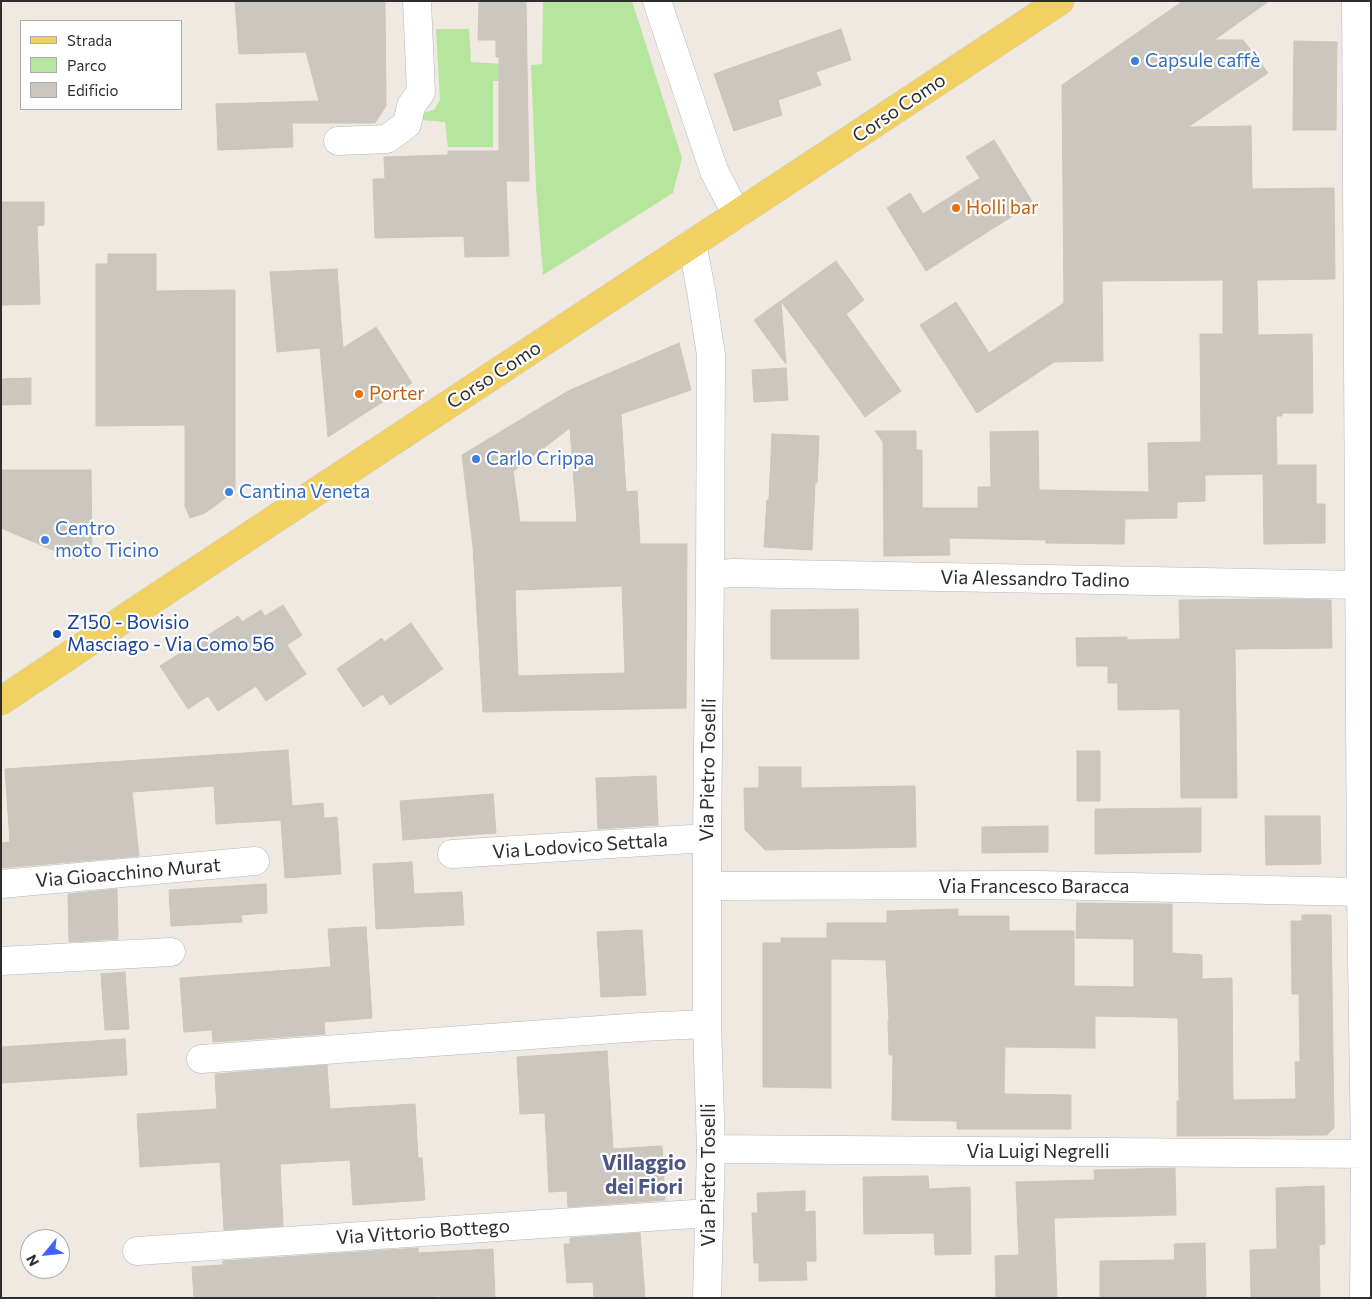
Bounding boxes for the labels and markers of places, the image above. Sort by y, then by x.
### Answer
place label: Capsule caffè [1145,50,1260,72]
marker: Capsule caffè [1129,55,1141,67]
place label: Holli bar [966,197,1039,219]
marker: Holli bar [950,202,962,214]
place label: Porter [369,383,425,405]
marker: Porter [353,388,365,400]
place label: Carlo Crippa [486,448,594,470]
marker: Carlo Crippa [470,453,482,465]
place label: Cantina Veneta [239,481,370,503]
marker: Cantina Veneta [223,486,235,498]
place label: Centro moto Ticino [55,518,159,562]
marker: Centro moto Ticino [39,534,51,546]
place label: Z150 - Bovisio Masciago - Via Como 56 [67,612,274,656]
marker: Z150 - Bovisio Masciago - Via Como 56 [51,628,63,640]

